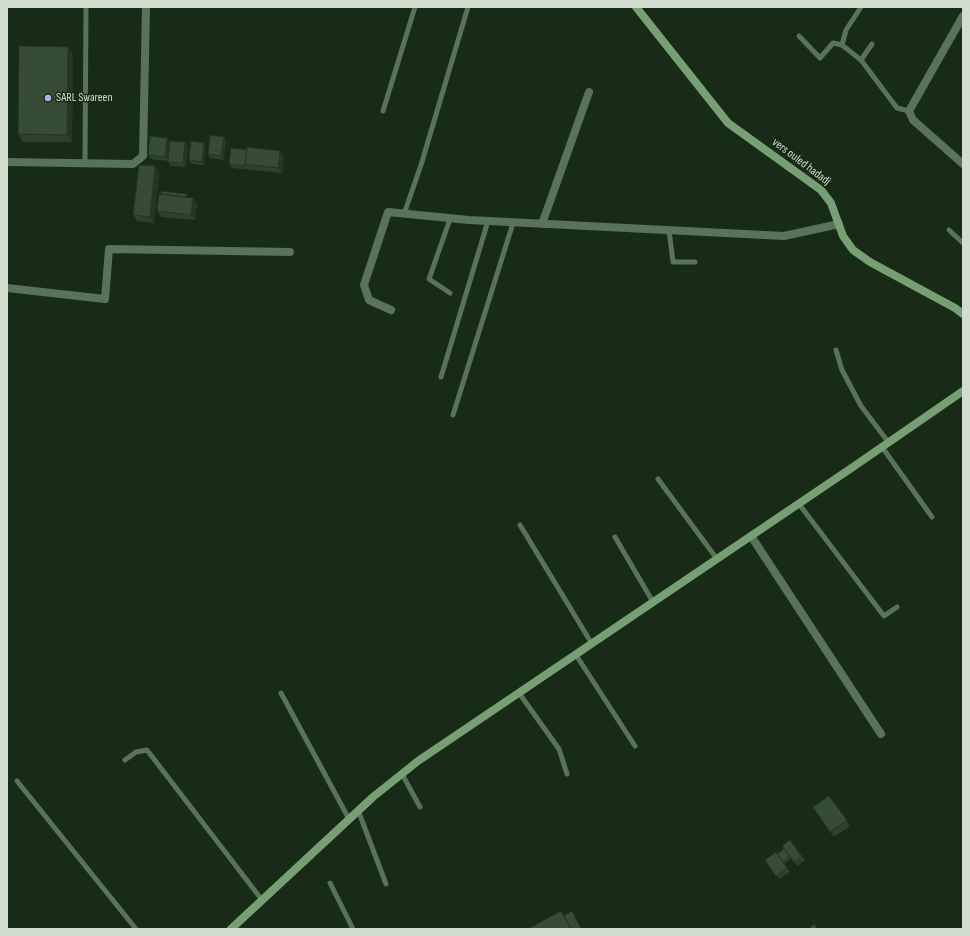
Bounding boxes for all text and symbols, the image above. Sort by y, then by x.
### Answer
place label: SARL Swareen [56,91,113,105]
marker: SARL Swareen [43,93,53,103]
street label: vers ouled hadadj [769,135,833,189]

